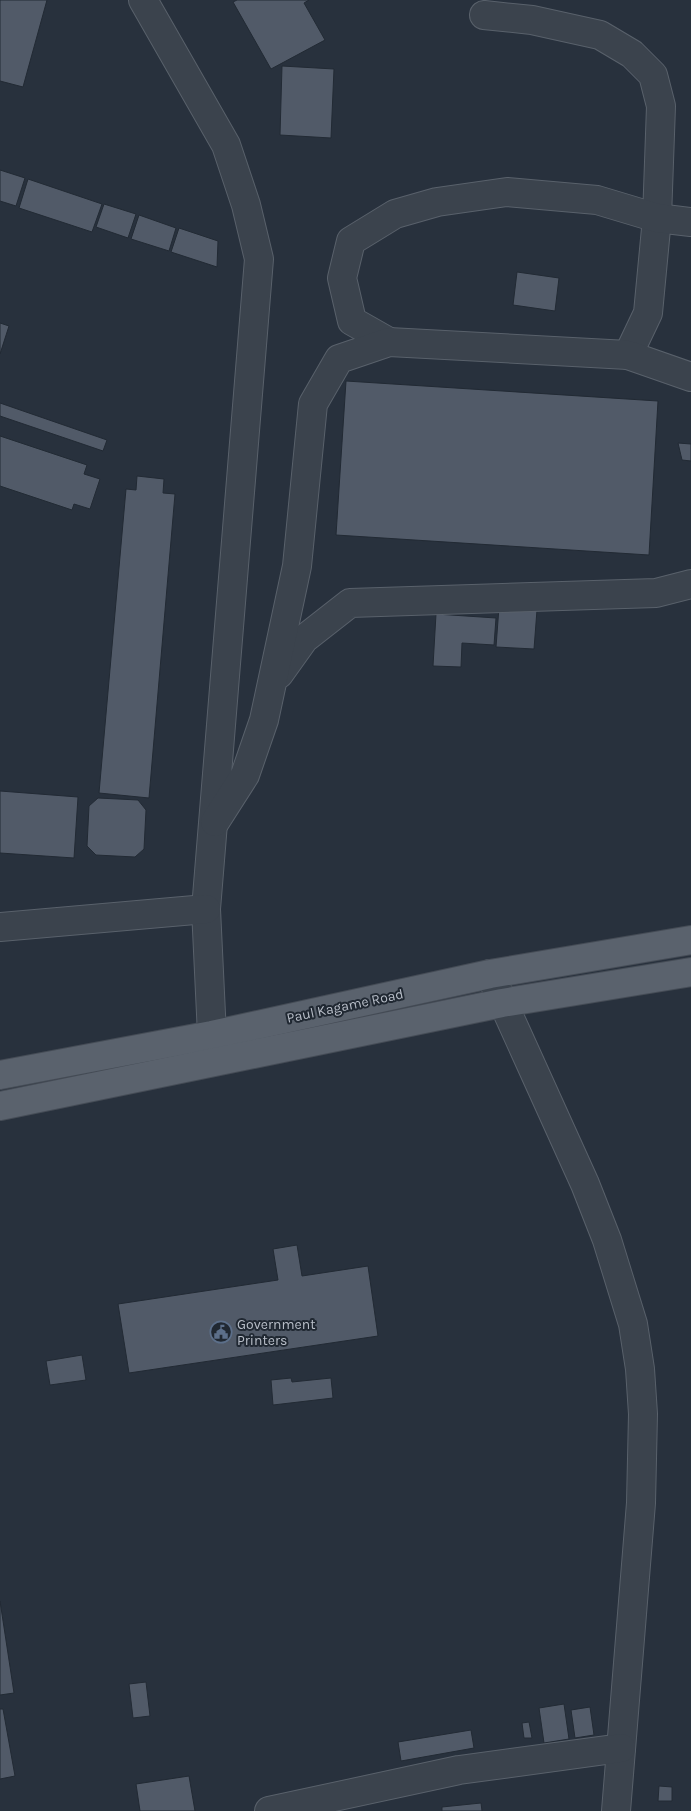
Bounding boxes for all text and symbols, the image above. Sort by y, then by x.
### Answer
street label: Paul Kagame Road [285,985,405,1027]
place label: Government Printers [237,1316,315,1349]
public building icon: Government Printers [209,1320,233,1344]

